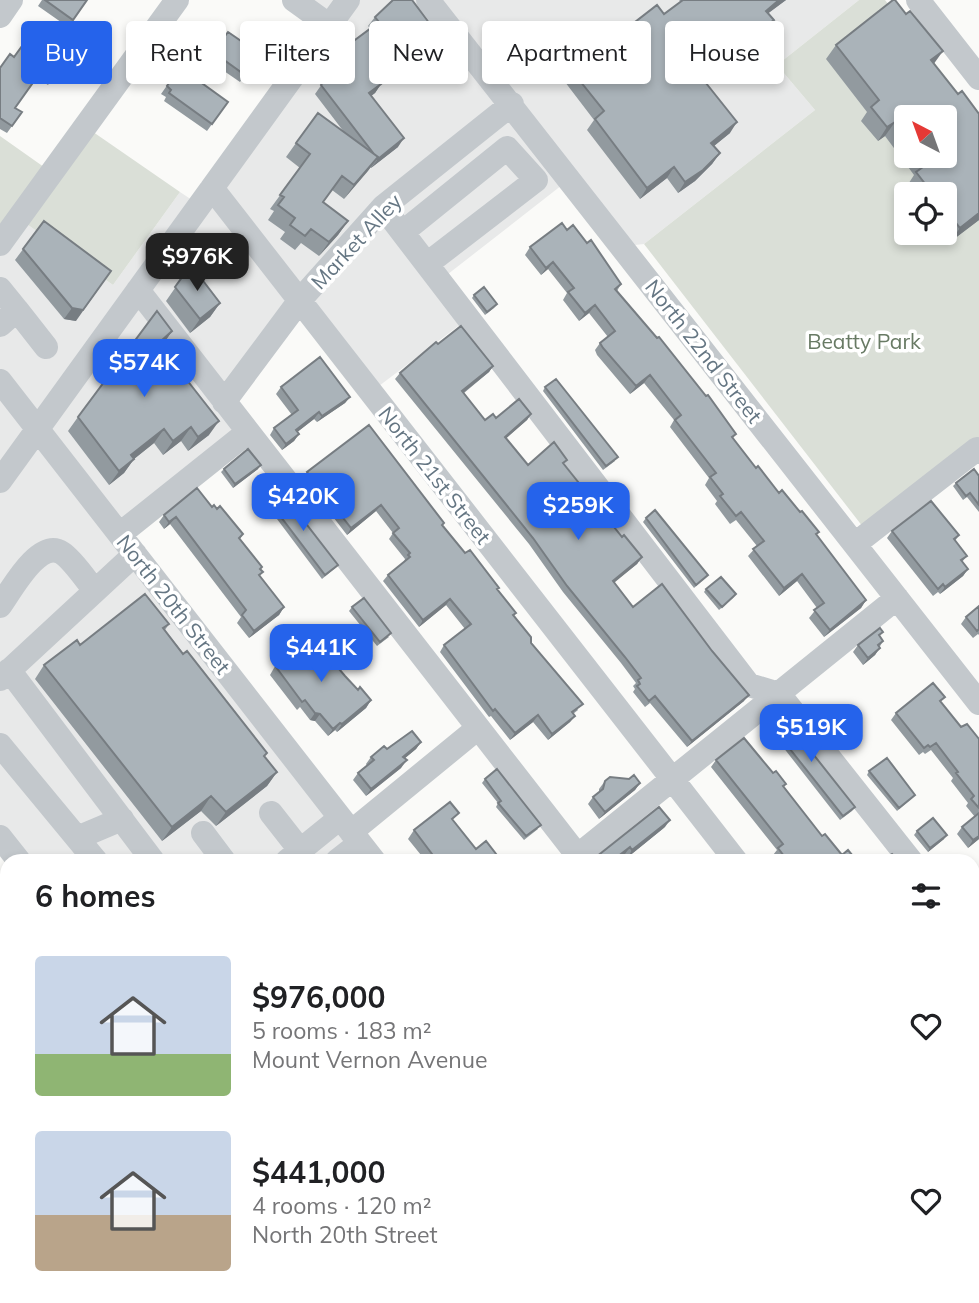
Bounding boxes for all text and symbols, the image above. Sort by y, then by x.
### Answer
chip: Buy [21,21,112,84]
chip: Rent [126,21,226,84]
chip: Filters [240,21,355,84]
chip: New [369,21,468,84]
chip: Apartment [482,21,651,84]
chip: House [665,21,784,84]
north arrow [894,105,957,168]
map controls [894,105,957,245]
button: locate [894,182,957,245]
street label: Market Alley [305,188,407,294]
pin: $976K [148,233,246,293]
text: $976K [162,241,232,270]
street label: North 22nd Street [640,274,768,428]
park label: Beatty Park [807,328,921,354]
pin: $574K [95,340,193,399]
text: $574K [109,347,179,376]
street label: North 21st Street [373,401,497,549]
pin: $420K [254,474,352,533]
text: $420K [268,481,338,510]
pin: $259K [529,482,627,542]
text: $259K [543,490,613,519]
street label: North 20th Street [112,529,236,679]
pin: $441K [272,624,370,684]
text: $441K [286,632,356,661]
pin: $519K [762,704,860,764]
text: $519K [776,712,846,741]
text: 6 homes [35,877,156,915]
icon: filters [907,877,945,915]
text: $976,000 [252,978,385,1016]
icon: home [91,984,175,1068]
icon: heart [907,1007,945,1045]
text: 5 rooms · 183 m² [252,1016,432,1045]
text: Mount Vernon Avenue [252,1045,487,1074]
text: $441,000 [252,1153,385,1191]
icon: home [91,1159,175,1243]
icon: heart [907,1182,945,1220]
text: 4 rooms · 120 m² [252,1191,432,1220]
text: North 20th Street [252,1220,438,1249]

